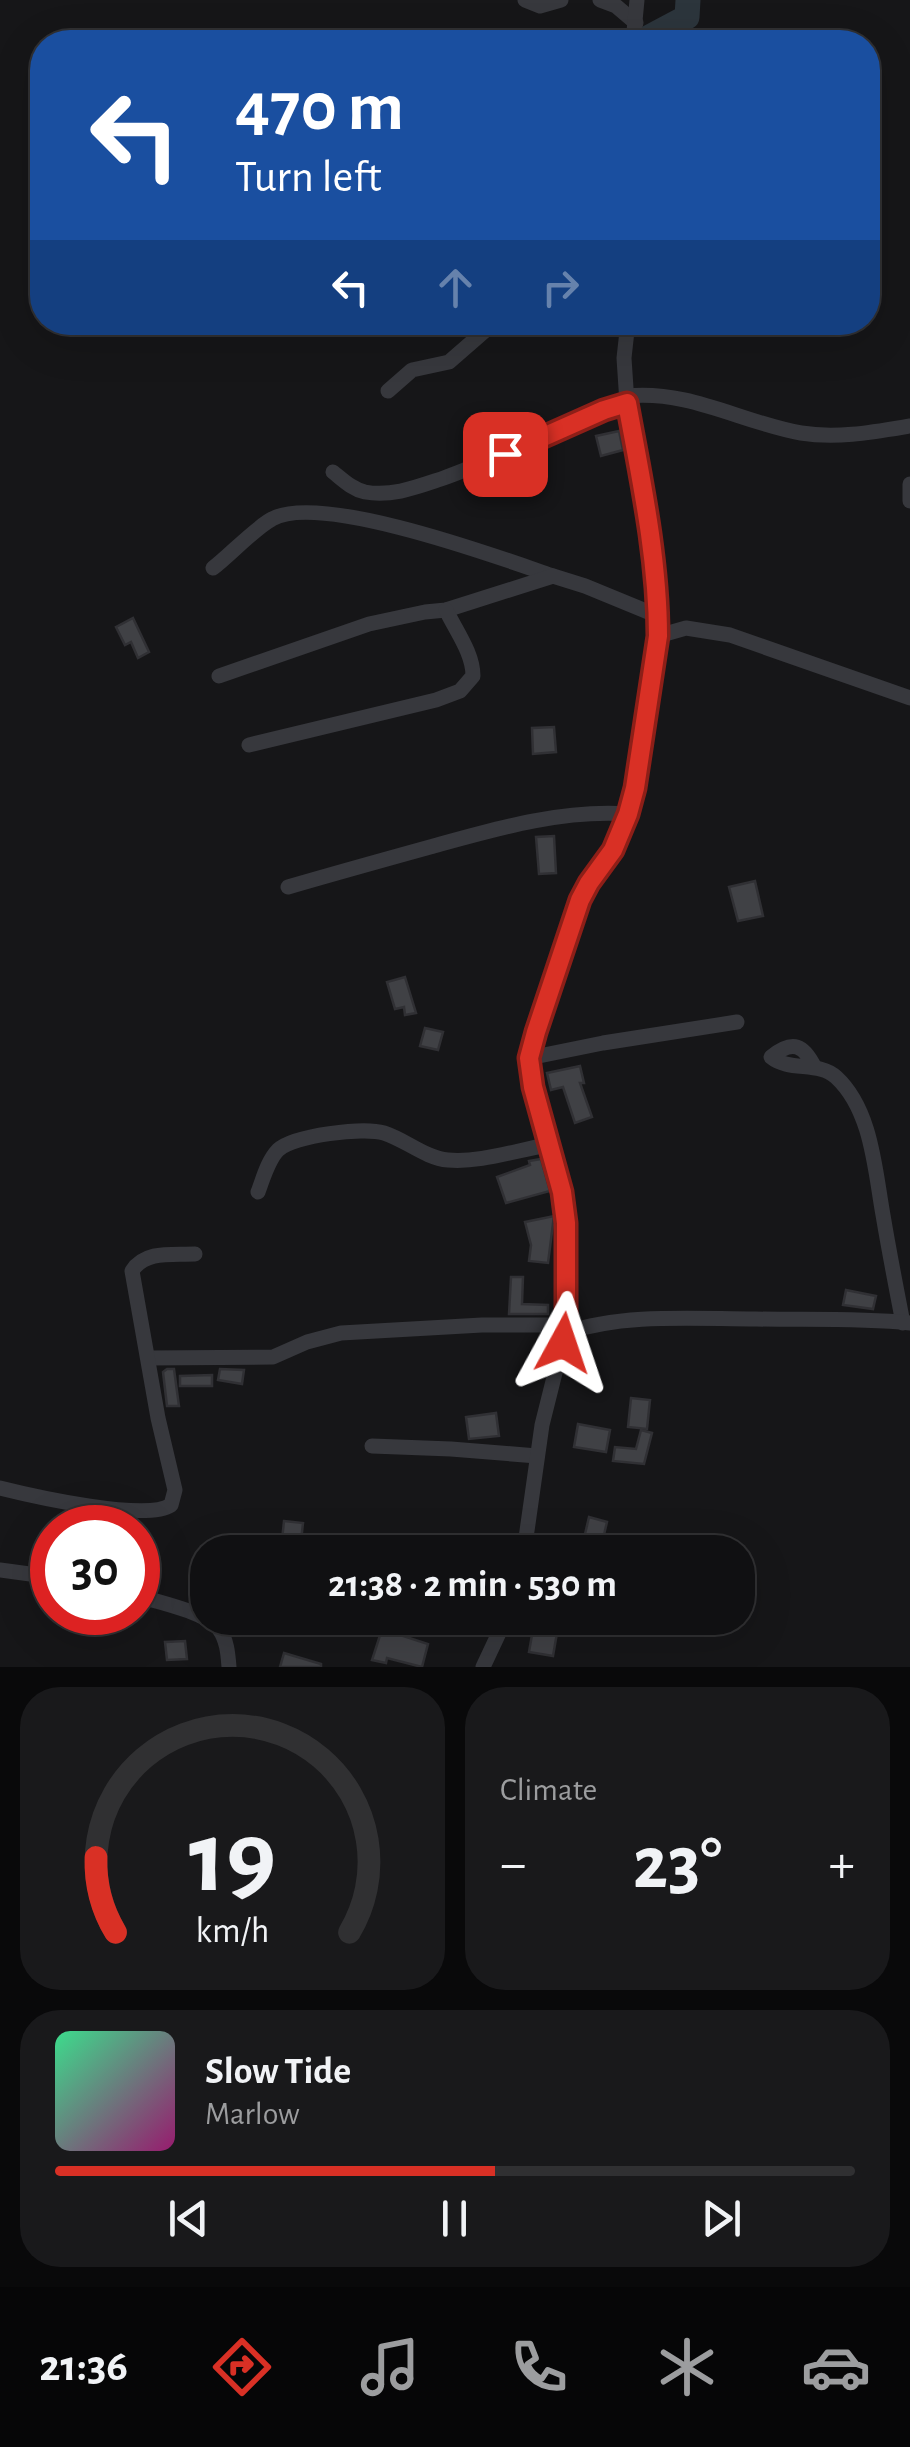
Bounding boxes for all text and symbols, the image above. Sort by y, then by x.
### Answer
icon: left [70,70,200,200]
text: 470 m [235,73,404,143]
text: Turn left [235,155,382,200]
icon: left [323,260,378,315]
icon: ahead [428,260,483,315]
icon: right [533,260,588,315]
pin [463,412,548,497]
icon: arrive [478,427,533,482]
position arrow [511,1291,615,1395]
speed limit sign: 30 [30,1505,160,1635]
text: 21:38 · 2 min · 530 m [328,1566,617,1604]
text: Climate [500,1774,597,1806]
text: 19 [189,1807,276,1911]
text: 23° [633,1827,722,1902]
text: − [500,1837,526,1892]
text: + [829,1837,855,1892]
text: km/h [196,1913,269,1949]
text: Slow Tide [205,2053,351,2091]
text: Marlow [205,2098,300,2130]
icon: previous [161,2191,216,2246]
icon: pause [427,2191,482,2246]
icon: next [694,2191,749,2246]
icon: directions [207,2332,277,2402]
icon: music [355,2332,425,2402]
icon: phone [504,2332,574,2402]
icon: climate [652,2332,722,2402]
icon: car [801,2332,871,2402]
text: 21:36 [39,2344,128,2389]

